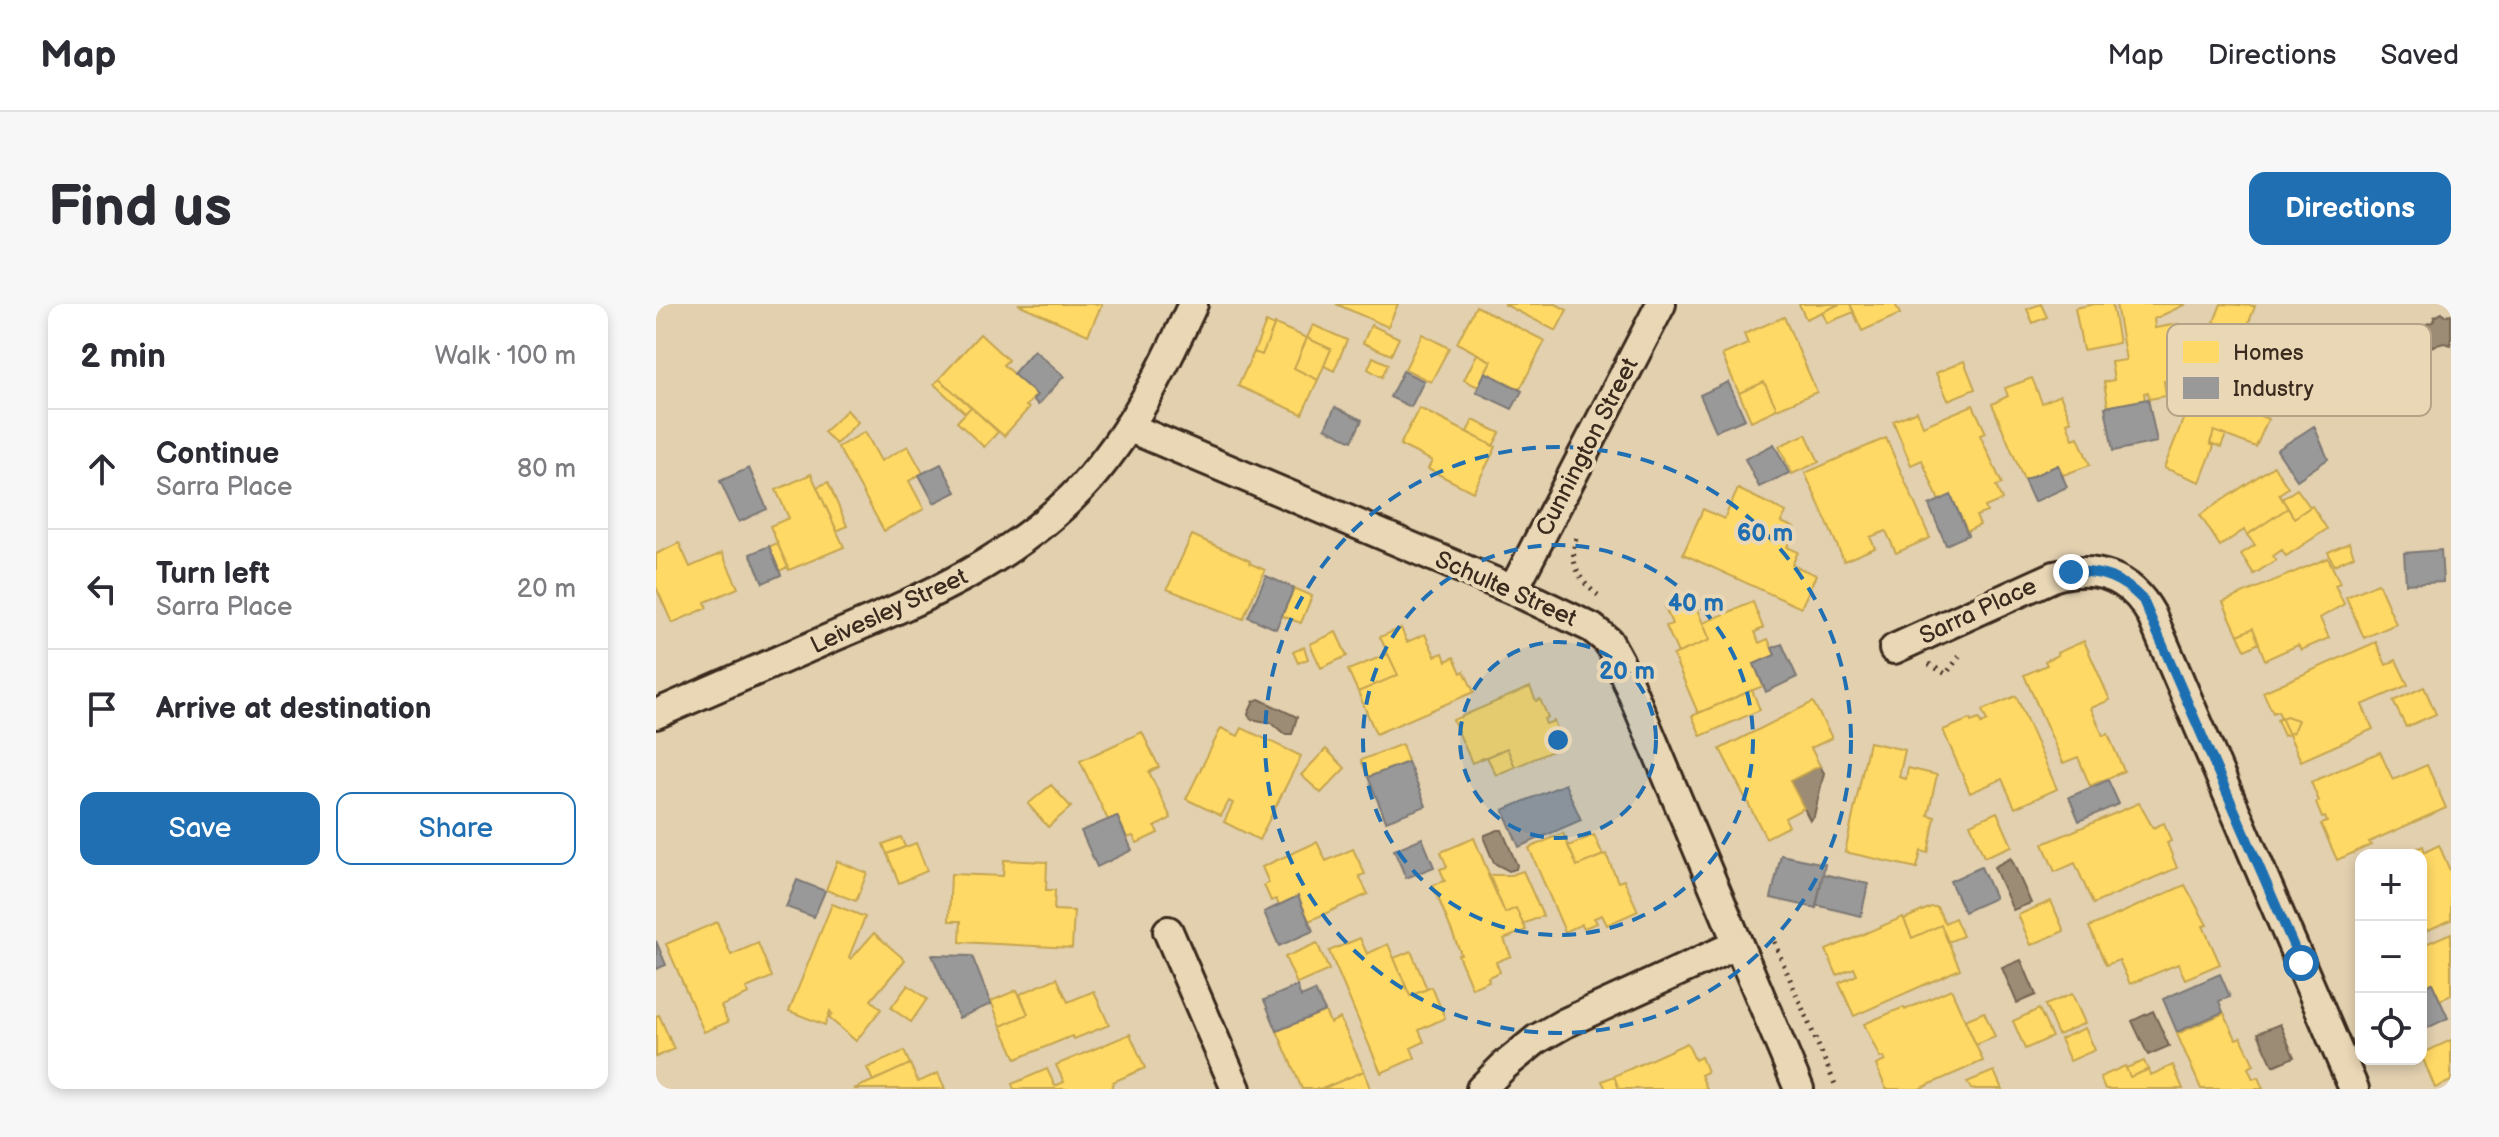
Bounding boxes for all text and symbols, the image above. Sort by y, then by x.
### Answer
text: Map [40,33,116,78]
text: Map [2107,39,2164,72]
text: Directions [2208,39,2336,72]
text: Saved [2380,39,2459,72]
button: Directions [2249,172,2451,245]
text: Find us [48,175,232,242]
legend [2167,324,2431,416]
text: 2 min [80,336,166,377]
text: Homes [2233,340,2304,367]
text: Walk · 100 m [434,341,576,372]
street label: Cunnington Street [1530,352,1645,541]
text: Industry [2233,376,2314,403]
text: Continue [156,436,279,472]
icon: ahead [80,447,124,491]
text: 80 m [517,454,576,485]
text: Sarra Place [156,472,292,503]
text: 60 m [1737,519,1793,548]
street label: Schulte Street [1431,545,1582,633]
route end [2053,554,2089,590]
text: Turn left [156,556,270,592]
street label: Leivesley Street [806,562,973,660]
icon: left [80,567,124,611]
street label: Sarra Place [1915,571,2041,651]
text: 20 m [517,574,576,605]
text: 40 m [1668,589,1724,618]
text: Sarra Place [156,592,292,623]
text: 20 m [1599,657,1655,686]
icon: arrive [80,687,124,731]
text: Arrive at destination [156,691,432,727]
centre of rings [1544,726,1572,754]
button: Save [80,792,320,865]
button: Share [336,792,576,865]
map controls [2355,849,2427,1065]
button: + [2355,849,2427,921]
button: − [2355,921,2427,993]
route start [2283,945,2319,981]
button: locate [2355,993,2427,1065]

